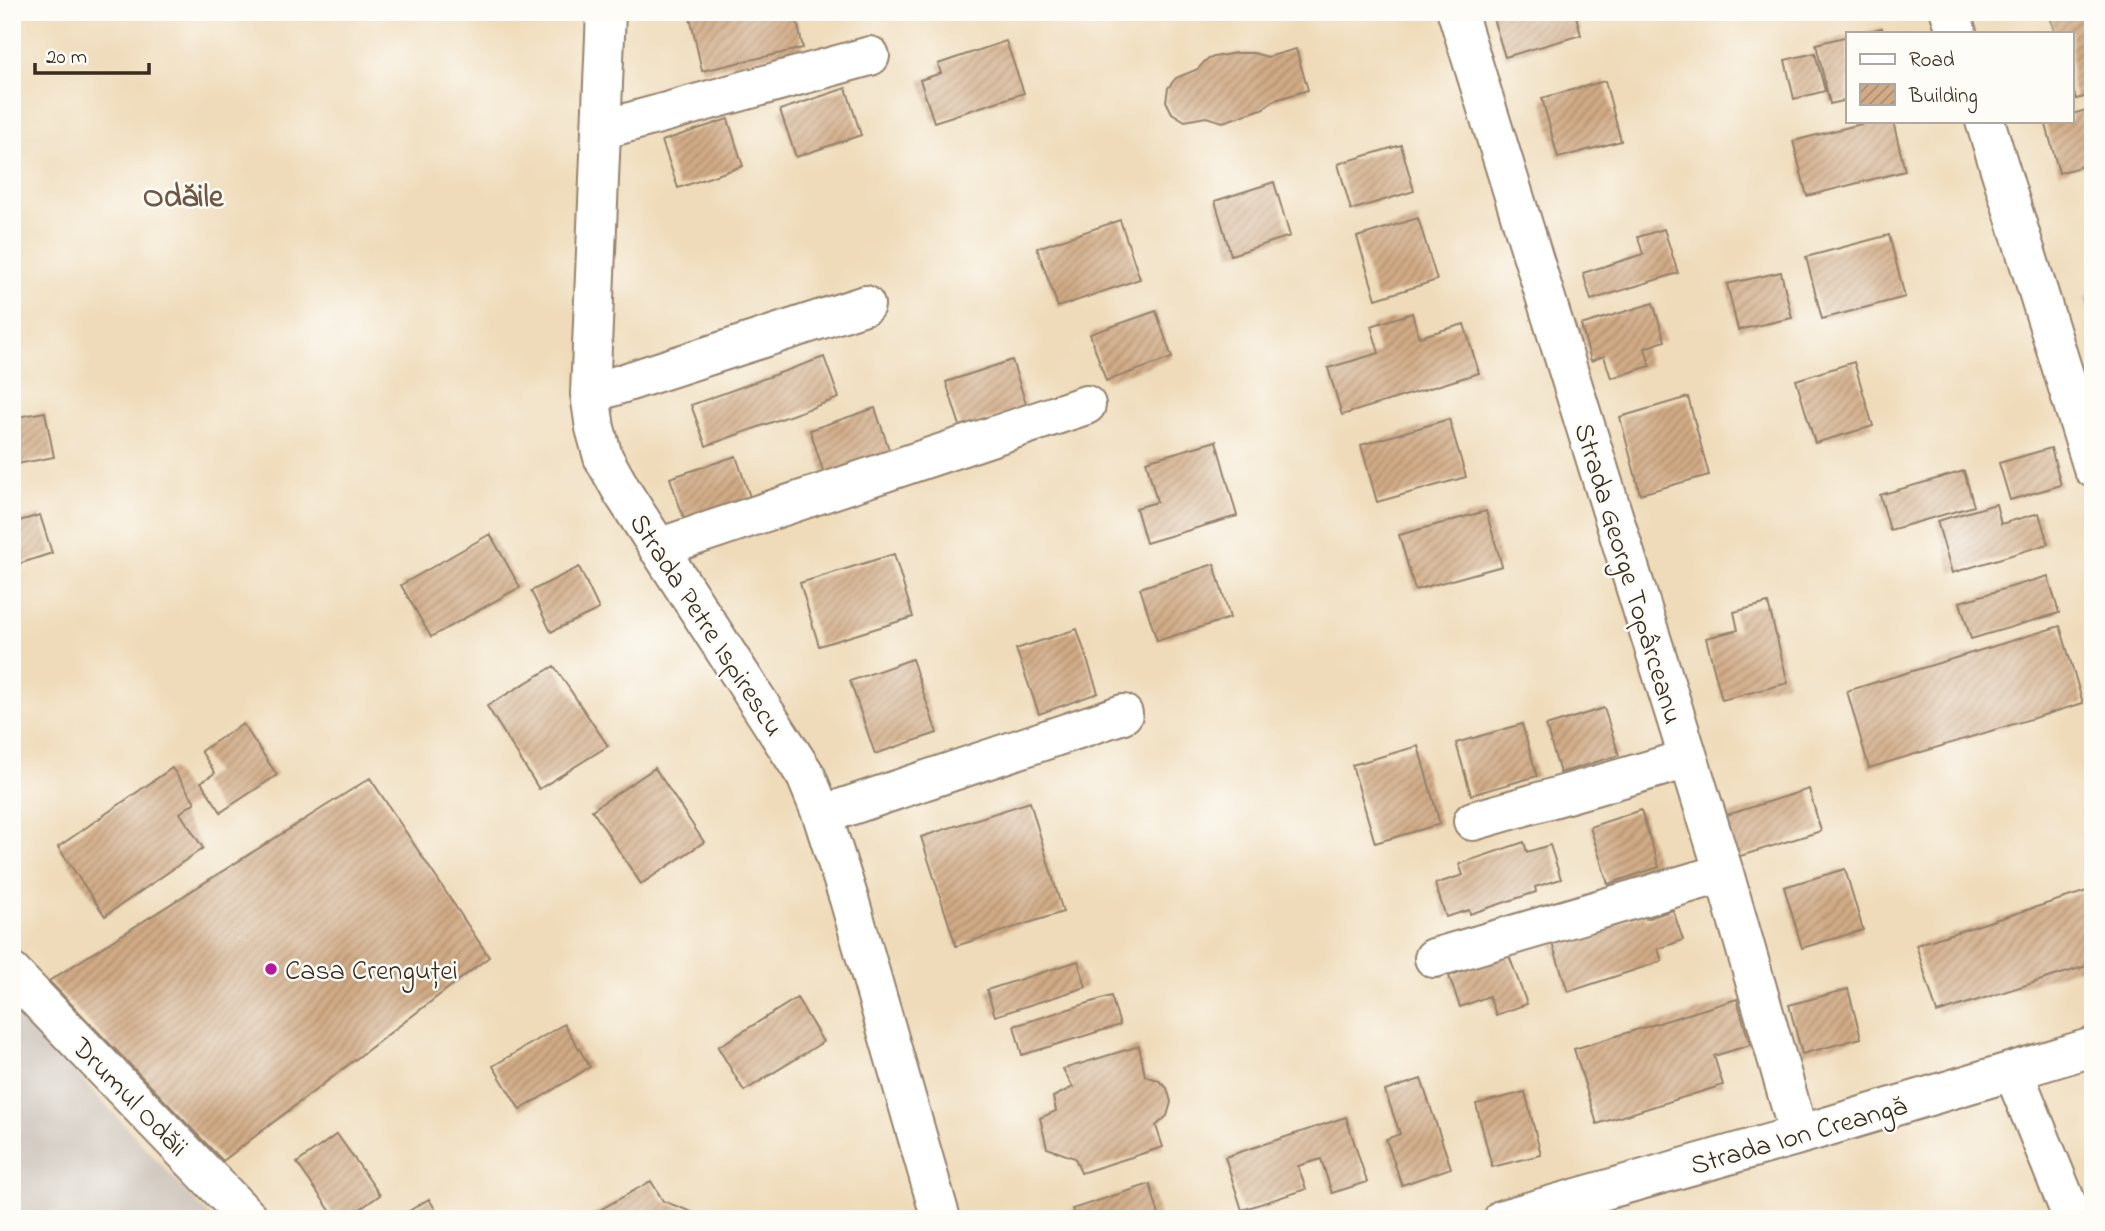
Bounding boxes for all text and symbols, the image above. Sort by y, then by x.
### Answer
scale bar [35,32,149,76]
legend [1846,32,2074,122]
text: 20 m [46,43,87,73]
text: Road [1909,46,1955,76]
text: Building [1908,82,1978,114]
district label: Odăile [143,175,225,222]
street label: Strada George Topârceanu [1561,418,1692,730]
street label: Strada Petre Ispirescu [617,506,793,746]
place label: Casa Crenguței [285,952,458,993]
marker: Casa Crenguței [263,961,279,977]
street label: Drumul Odăii [60,1028,196,1168]
street label: Strada Ion Creangă [1686,1087,1912,1188]

